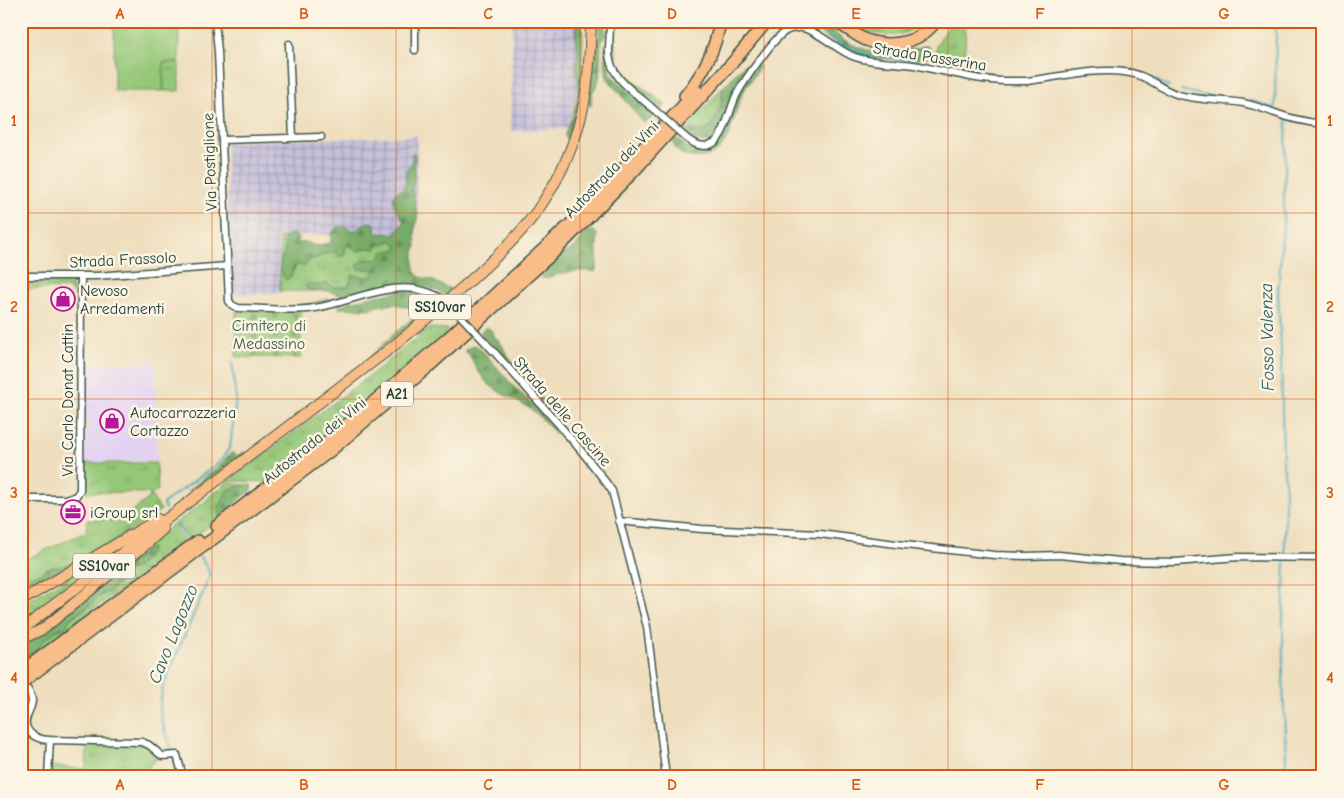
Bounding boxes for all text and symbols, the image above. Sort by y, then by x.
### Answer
text: A [116,5,125,23]
text: B [299,5,309,23]
text: C [483,5,493,23]
text: D [667,5,677,23]
text: E [851,5,861,23]
text: F [1035,5,1045,23]
text: G [1218,5,1230,23]
street label: Strada Passerina [872,39,988,75]
text: 1 [11,112,17,130]
text: 1 [1327,112,1333,130]
street label: Via Postiglione [199,113,221,211]
street label: Autostrada dei Vini [561,118,663,222]
street label: Strada Frassolo [69,248,177,272]
place label: Nevoso Arredamenti [80,282,165,318]
water label: Fosso Valenza [1256,283,1279,391]
shop icon: Nevoso Arredamenti [50,286,76,312]
road number: SS10var [409,294,471,320]
text: 2 [10,298,18,316]
text: 2 [1326,298,1334,316]
park label: Cimitero di Medassino [232,317,306,353]
street label: Via Carlo Donat Cattin [59,324,77,476]
street label: Strada delle Cascine [510,353,615,470]
road number: A21 [381,382,413,406]
street label: Autostrada dei Vini [259,394,370,488]
place label: Autocarrozzeria Cortazzo [130,404,236,440]
shop icon: Autocarrozzeria Cortazzo [99,408,125,434]
text: 3 [10,484,18,502]
text: 3 [1326,484,1334,502]
office icon: iGroup srl [60,499,86,525]
place label: iGroup srl [90,504,158,522]
road number: SS10var [73,554,135,578]
water label: Cavo Lagozzo [144,582,203,687]
text: 4 [10,669,18,687]
text: 4 [1326,669,1334,687]
text: A [116,776,125,794]
text: B [299,776,309,794]
text: C [483,776,493,794]
text: D [667,776,677,794]
text: E [851,776,861,794]
text: F [1035,776,1045,794]
text: G [1218,776,1230,794]

